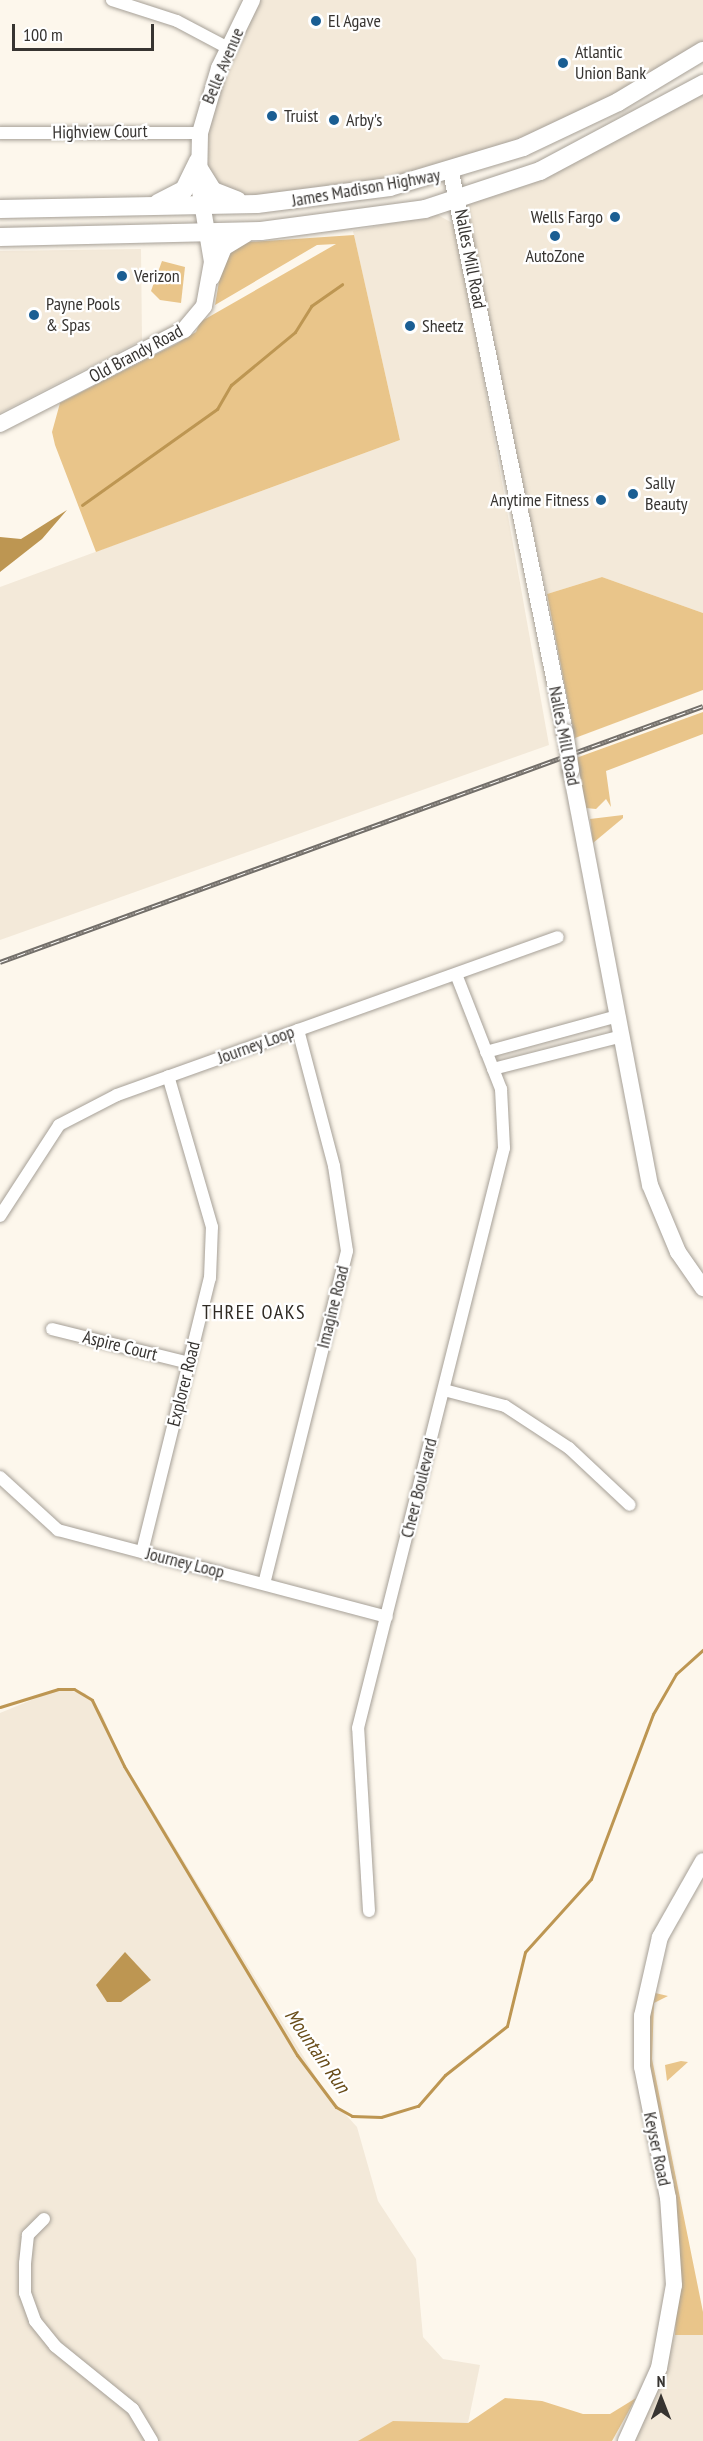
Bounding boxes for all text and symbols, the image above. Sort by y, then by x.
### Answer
place label: El Agave [328,10,381,32]
scale bar [15,12,158,50]
marker: El Agave [309,14,323,28]
text: 100 m [23,23,63,46]
street label: Belle Avenue [197,24,249,108]
place label: Atlantic Union Bank [575,42,646,84]
marker: Atlantic Union Bank [556,56,570,70]
place label: Truist [284,105,318,127]
marker: Truist [265,109,279,123]
place label: Arby's [346,109,382,131]
marker: Arby's [327,113,341,127]
street label: Highview Court [52,120,148,144]
street label: James Madison Highway [290,164,442,212]
place label: Wells Fargo [531,206,603,228]
street label: Nalles Mill Road [450,207,490,311]
marker: Wells Fargo [608,210,622,224]
marker: AutoZone [548,229,562,243]
place label: AutoZone [525,245,585,267]
place label: Verizon [134,265,180,287]
marker: Verizon [115,269,129,283]
place label: Payne Pools & Spas [46,294,120,336]
marker: Payne Pools & Spas [27,308,41,322]
place label: Sheetz [422,315,464,337]
marker: Sheetz [403,319,417,333]
street label: Old Brandy Road [85,320,187,388]
place label: Sally Beauty [645,473,688,516]
marker: Sally Beauty [626,487,640,501]
place label: Anytime Fitness [490,489,589,511]
marker: Anytime Fitness [594,493,608,507]
street label: Nalles Mill Road [544,684,584,788]
street label: Journey Loop [214,1021,298,1069]
street label: Imagine Road [312,1263,354,1351]
district label: THREE OAKS [202,1300,306,1324]
street label: Aspire Court [80,1326,160,1366]
street label: Explorer Road [163,1339,205,1429]
street label: Cheer Boulevard [396,1436,442,1540]
street label: Journey Loop [143,1543,227,1583]
water label: Mountain Run [279,2004,355,2098]
street label: Keyser Road [639,2110,675,2188]
north arrow [631,2369,691,2429]
text: N [657,2371,665,2391]

